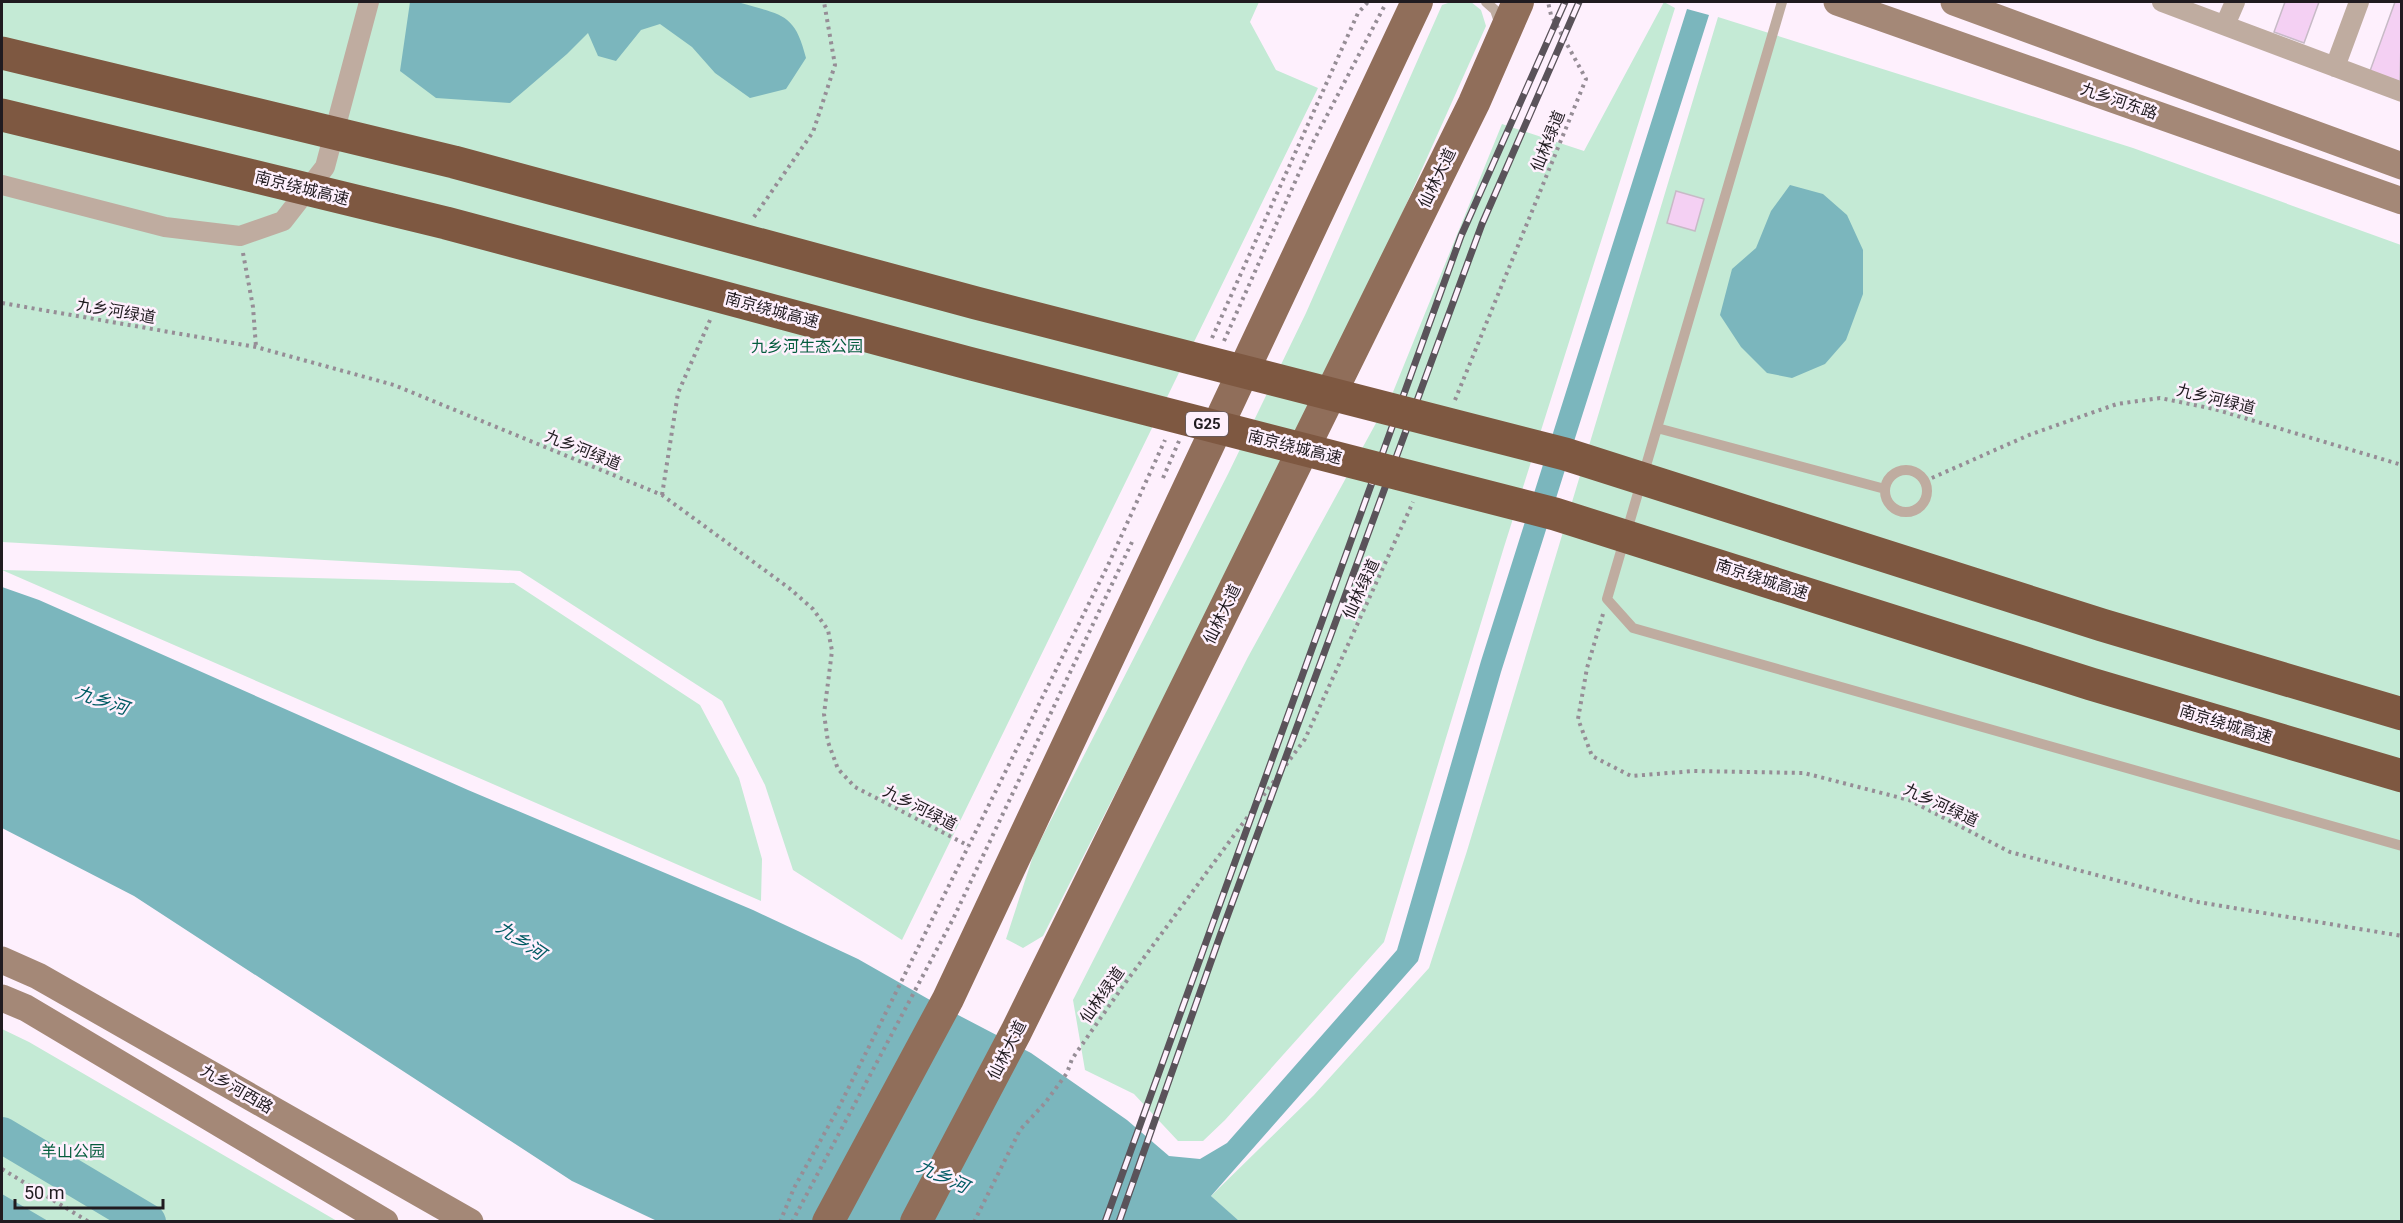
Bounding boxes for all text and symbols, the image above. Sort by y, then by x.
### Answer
street label: 九乡河东路 [2078,79,2160,123]
street label: 仙林绿道 [1527,108,1569,174]
street label: 仙林大道 [1414,145,1460,211]
street label: 南京绕城高速 [253,167,351,209]
street label: 南京绕城高速 [723,288,821,332]
street label: 九乡河绿道 [75,295,157,327]
park label: 九乡河生态公园 [751,337,863,356]
street label: 九乡河绿道 [2175,380,2257,418]
road number: G25 [1186,412,1228,436]
street label: 九乡河绿道 [542,426,624,474]
street label: 南京绕城高速 [1246,426,1344,468]
street label: 南京绕城高速 [1713,555,1811,603]
street label: 仙林绿道 [1339,556,1383,622]
street label: 仙林大道 [1199,581,1245,647]
water label: 九乡河 [73,681,134,720]
street label: 南京绕城高速 [2177,701,2275,747]
street label: 九乡河绿道 [1901,779,1981,831]
street label: 九乡河绿道 [880,781,960,835]
water label: 九乡河 [493,916,552,965]
street label: 仙林绿道 [1076,963,1128,1027]
street label: 仙林大道 [984,1017,1030,1083]
street label: 九乡河西路 [198,1061,276,1117]
park label: 羊山公园 [41,1142,105,1161]
water label: 九乡河 [914,1155,975,1198]
scale bar [15,1172,164,1210]
text: 50 m [24,1182,64,1203]

